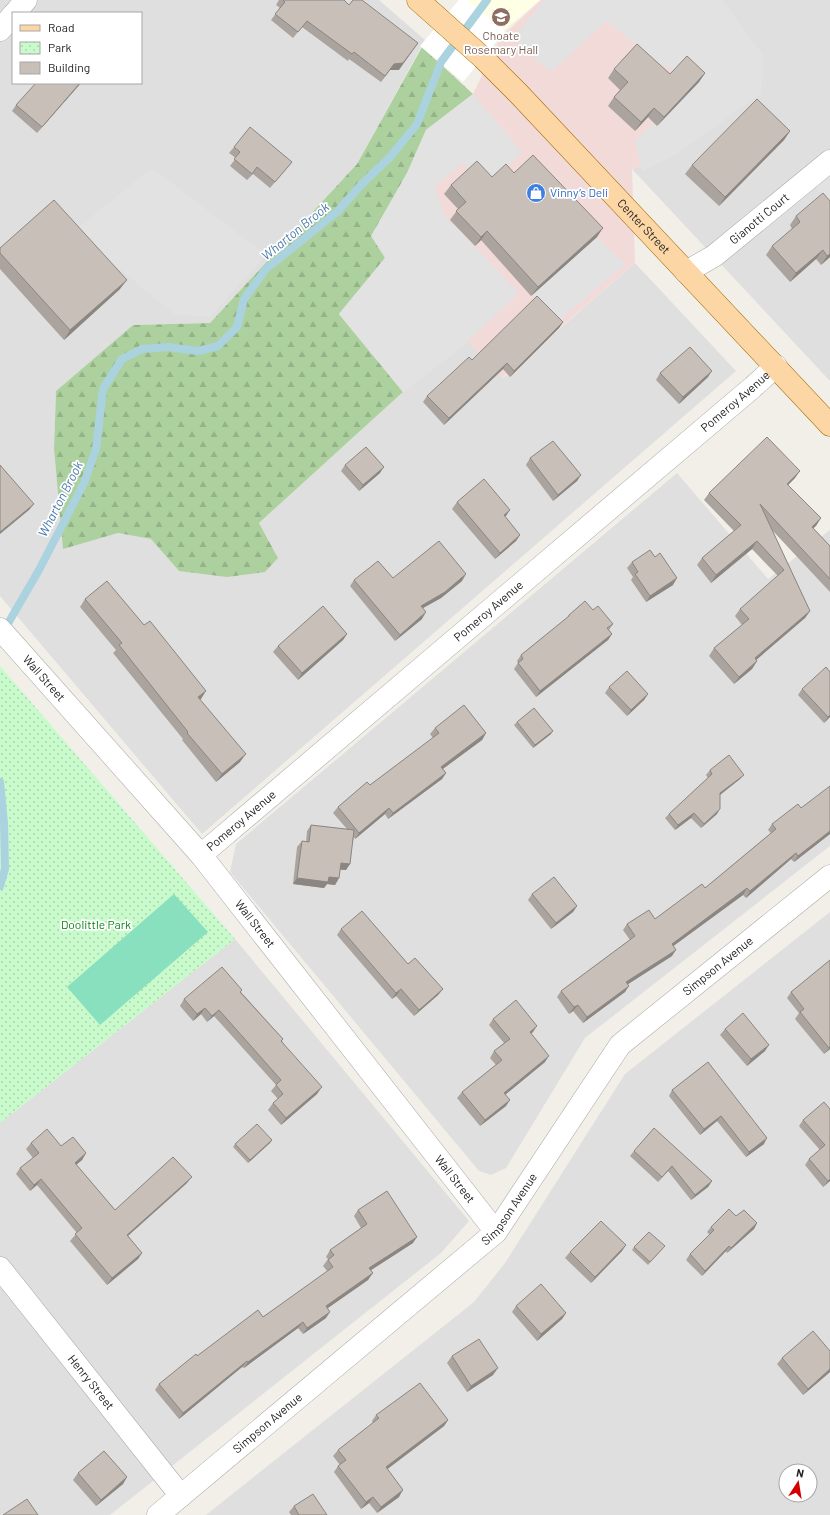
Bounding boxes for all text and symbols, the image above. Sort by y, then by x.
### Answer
school or university icon: Choate Rosemary Hall [490,6,512,28]
legend [12,12,142,84]
text: Road [48,20,75,34]
place label: Choate Rosemary Hall [464,28,538,56]
text: Park [48,40,72,54]
text: Building [48,60,90,74]
shop icon: Vinny’s Deli [525,182,547,204]
place label: Vinny’s Deli [550,185,608,199]
street label: Gianotti Court [726,190,791,246]
street label: Center Street [615,196,674,256]
water label: Wharton Brook [258,198,333,263]
street label: Pomeroy Avenue [698,367,772,434]
water label: Wharton Brook [34,458,86,539]
street label: Pomeroy Avenue [450,577,525,644]
street label: Wall Street [20,652,69,704]
street label: Pomeroy Avenue [203,787,278,853]
street label: Wall Street [233,897,279,950]
park label: Doolittle Park [61,917,131,931]
street label: Simpson Avenue [679,933,755,998]
street label: Wall Street [432,1152,478,1205]
street label: Simpson Avenue [478,1170,539,1247]
street label: Henry Street [65,1351,118,1412]
street label: Simpson Avenue [230,1389,304,1455]
north arrow [778,1463,818,1503]
text: N [795,1466,805,1480]

